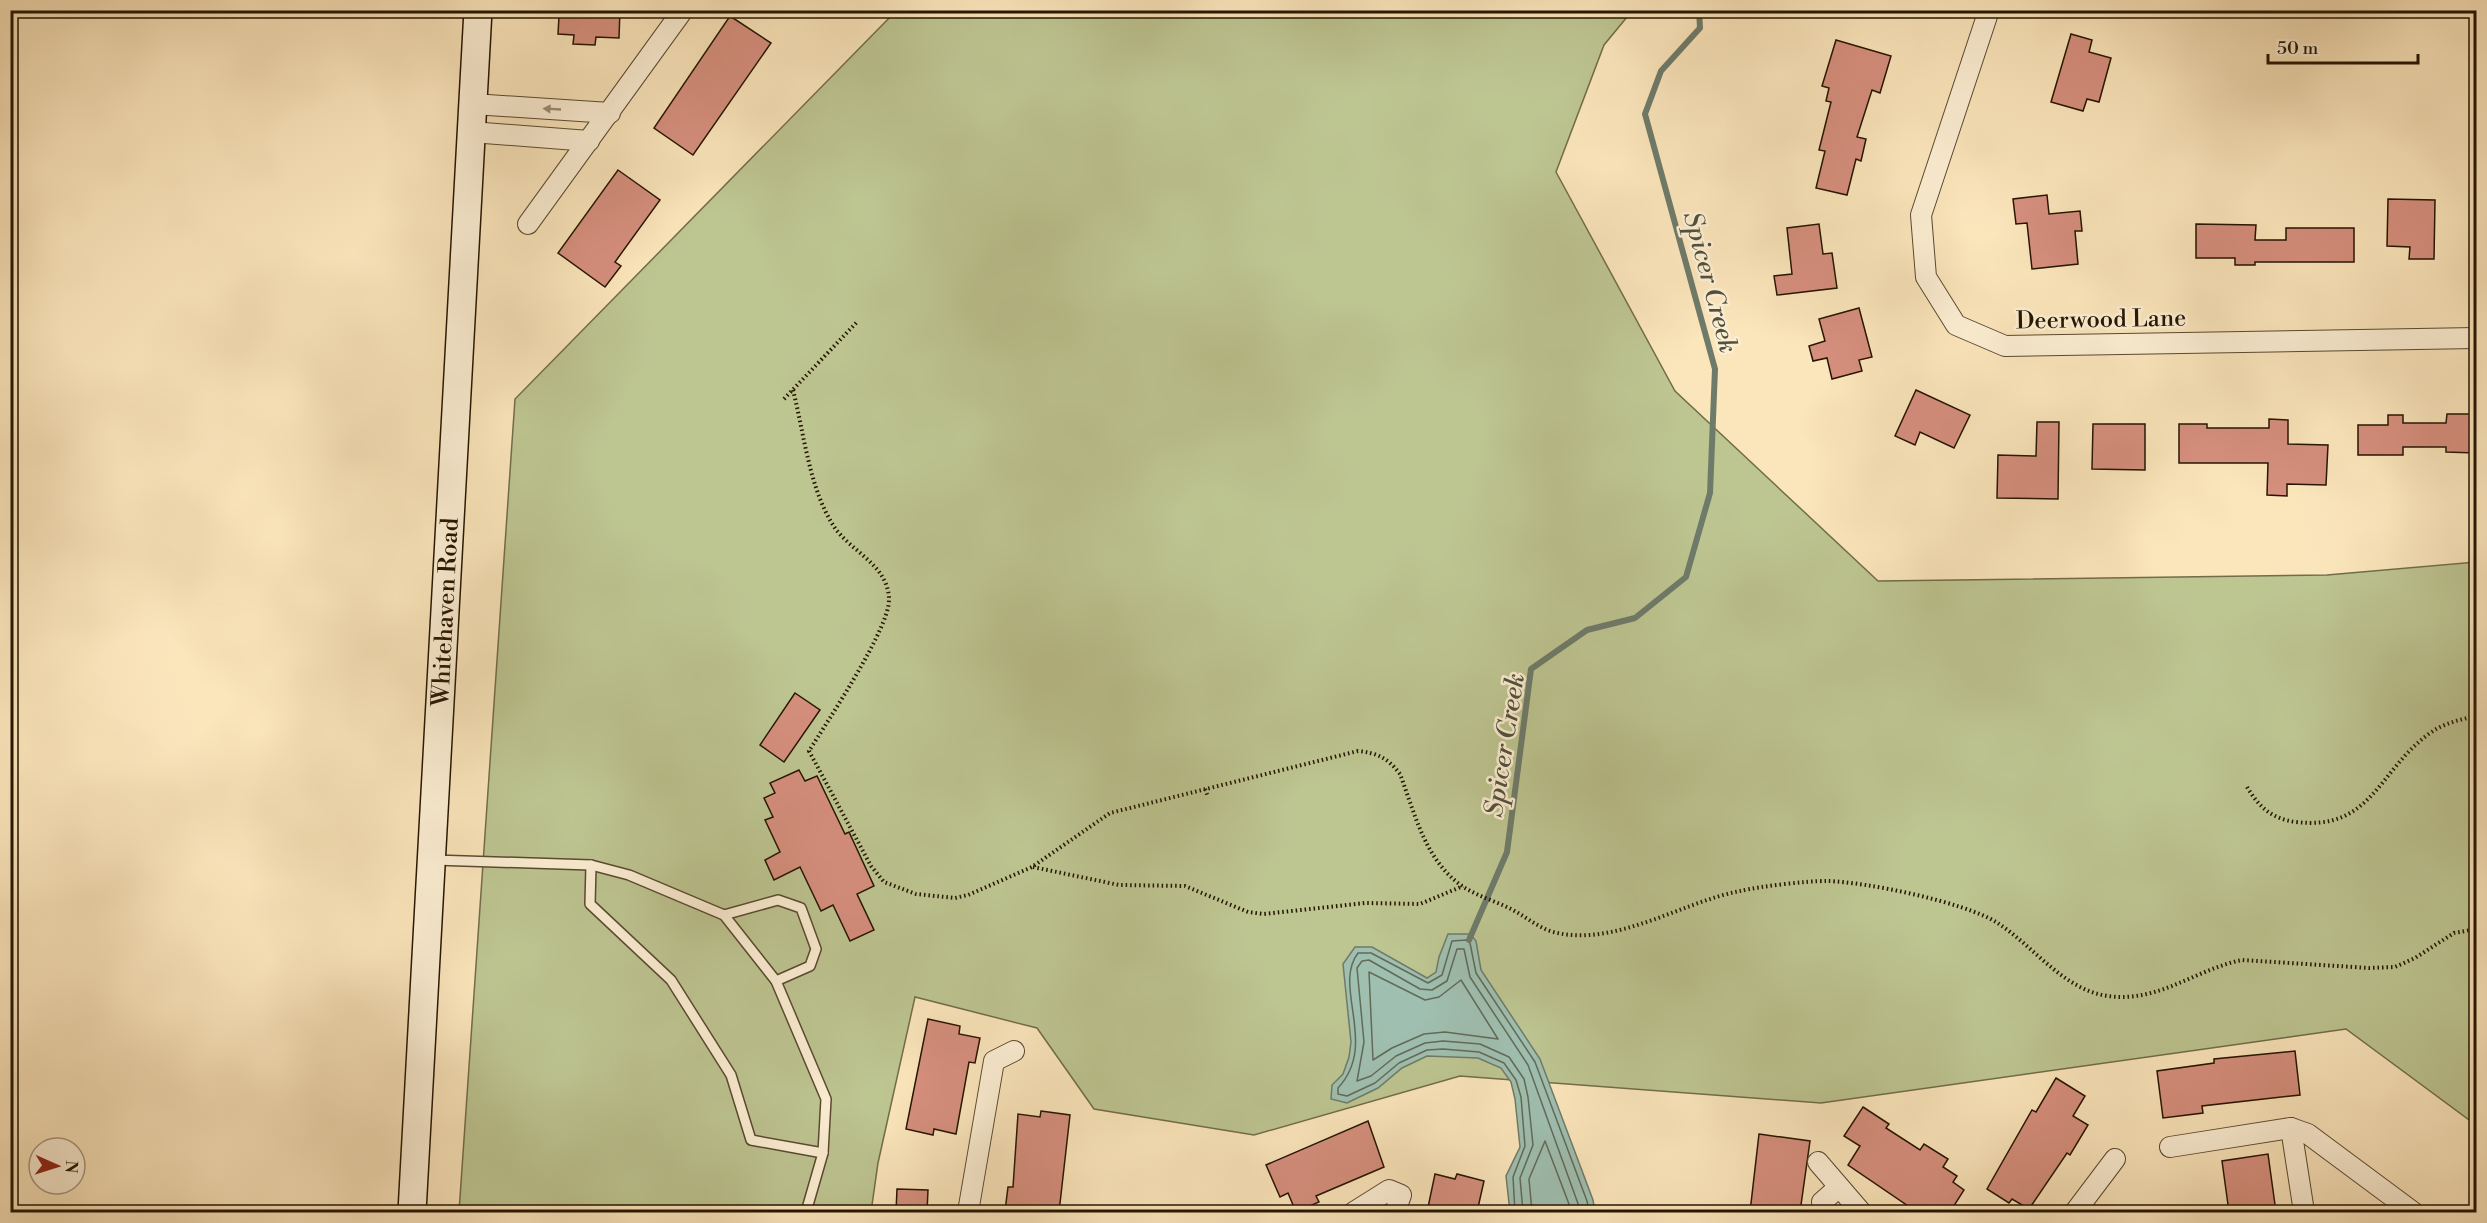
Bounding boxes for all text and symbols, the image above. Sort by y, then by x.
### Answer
scale bar [2268,27,2418,65]
text: 50 m [2277,37,2319,60]
one-way arrow [542,105,561,114]
water label: Spicer Creek [1676,208,1744,356]
street label: Deerwood Lane [2016,304,2187,336]
street label: Whitehaven Road [426,517,466,708]
water label: Spicer Creek [1478,671,1532,819]
north arrow [27,1136,87,1196]
text: N [61,1160,81,1174]

